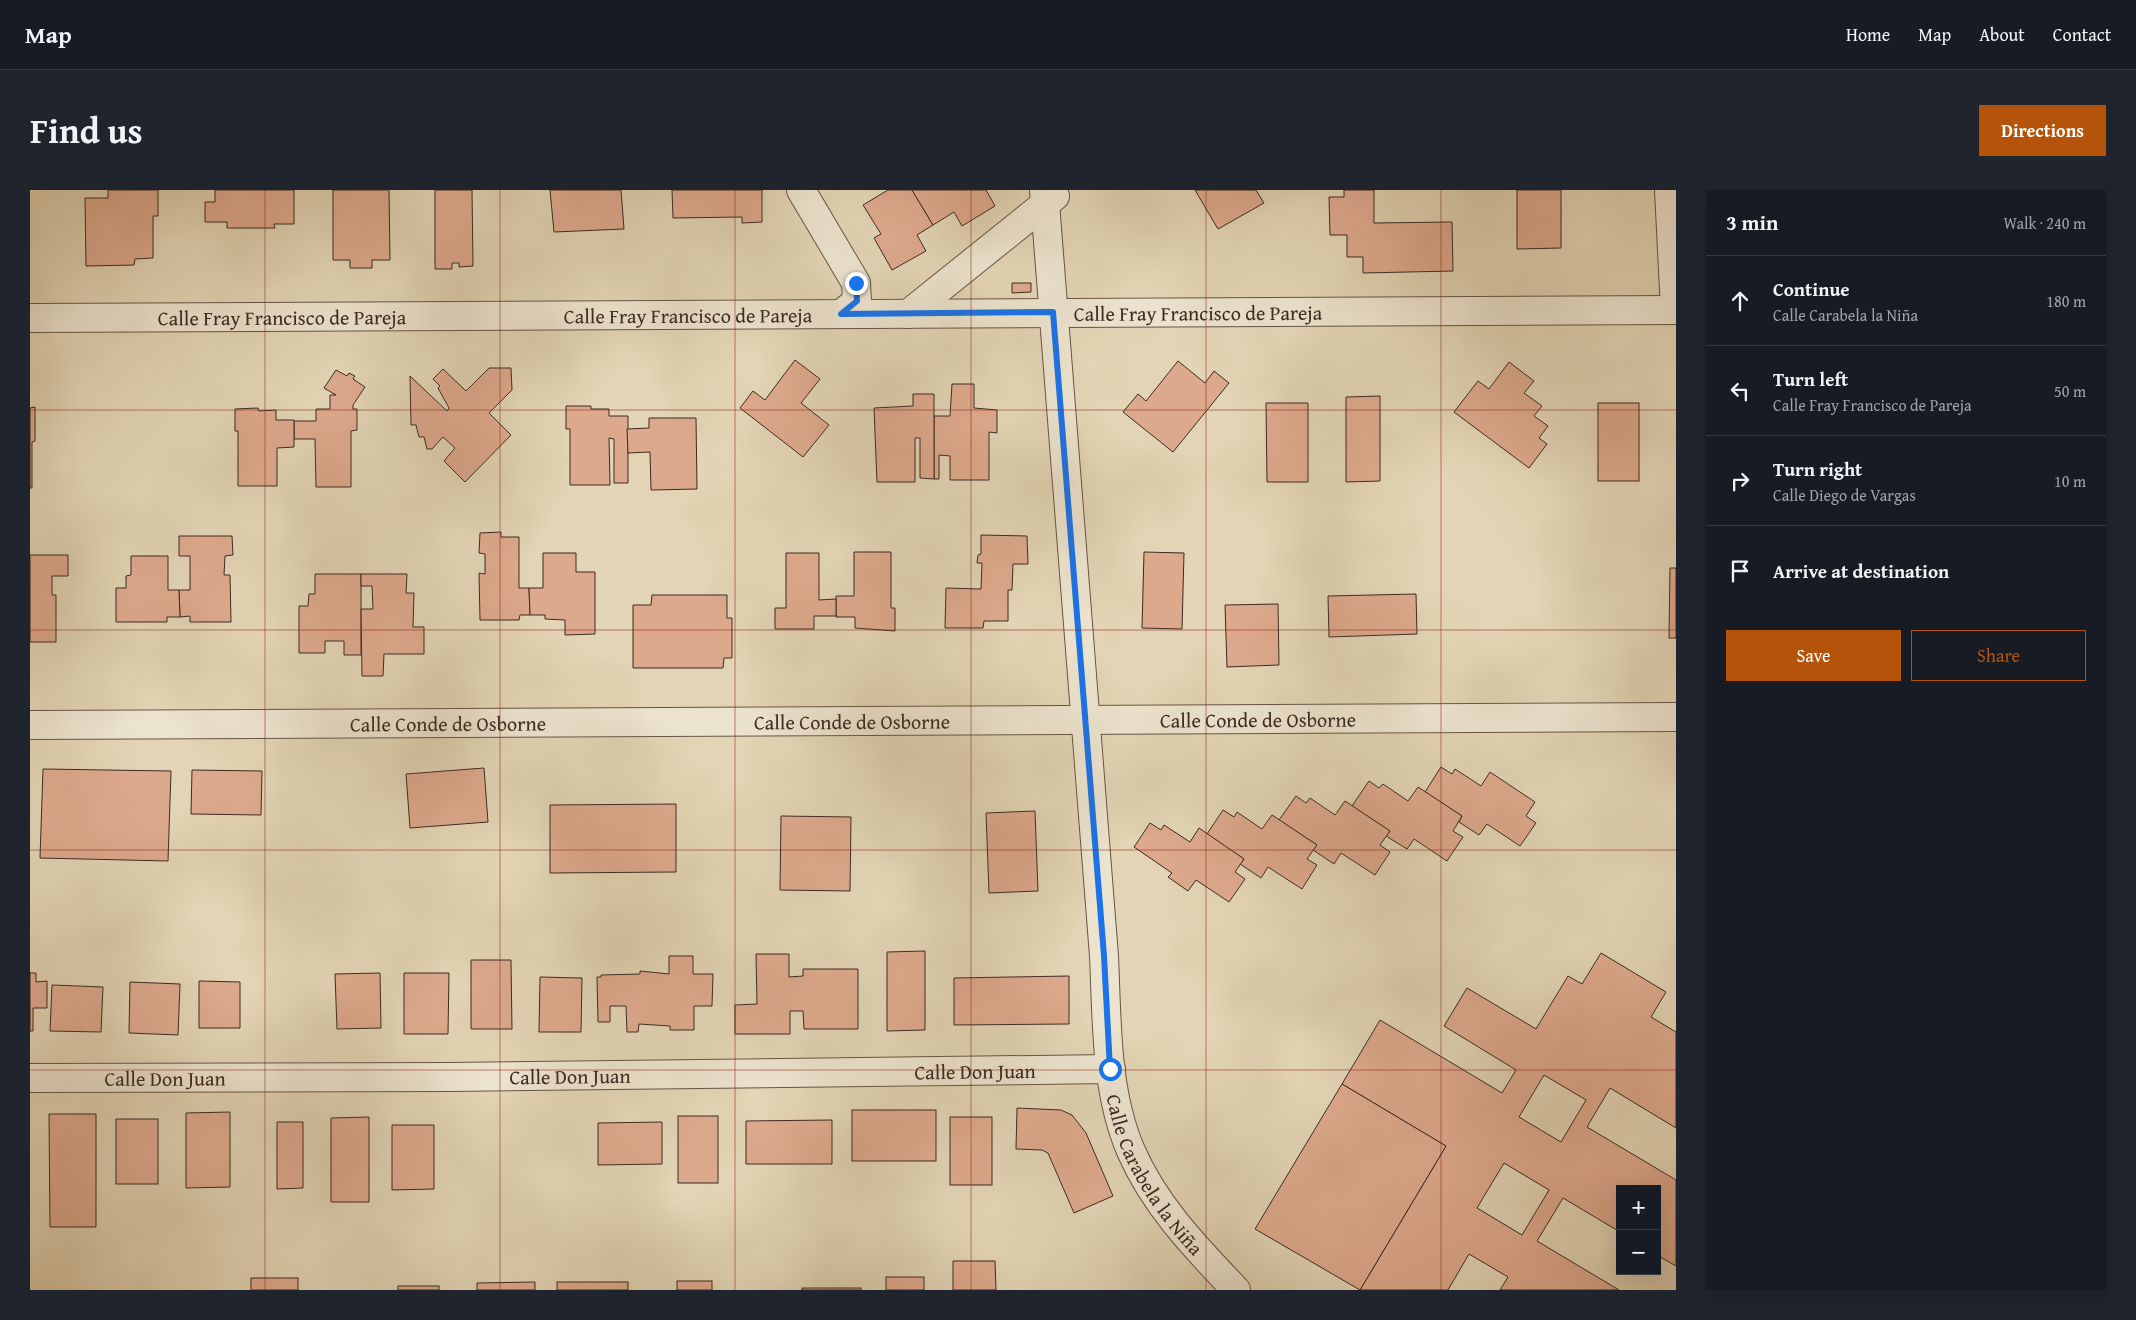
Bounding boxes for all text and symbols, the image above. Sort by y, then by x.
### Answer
text: Map [25,17,72,52]
text: Home [1846,21,1890,48]
text: Map [1918,21,1951,48]
text: About [1979,21,2025,48]
text: Contact [2053,21,2111,48]
text: Find us [30,105,143,156]
button: Directions [1979,105,2106,156]
text: 3 min [1726,207,1778,238]
text: Walk · 240 m [2003,211,2086,235]
route end [845,272,868,295]
text: Continue [1773,275,1850,303]
icon: ahead [1726,287,1754,315]
text: 180 m [2046,289,2086,313]
street label: Calle Fray Francisco de Pareja [1074,297,1323,327]
street label: Calle Fray Francisco de Pareja [564,300,813,330]
street label: Calle Fray Francisco de Pareja [158,302,407,332]
text: Calle Carabela la Niña [1773,303,1918,327]
text: Turn left [1773,365,1848,393]
icon: left [1726,377,1754,405]
text: 50 m [2054,379,2086,403]
text: Calle Fray Francisco de Pareja [1773,393,1972,417]
text: Turn right [1773,455,1862,483]
icon: right [1726,467,1754,495]
text: 10 m [2054,469,2086,493]
text: Calle Diego de Vargas [1773,483,1916,507]
icon: arrive [1726,557,1754,585]
text: Arrive at destination [1773,557,1949,585]
button: Save [1726,630,1901,681]
button: Share [1911,630,2086,681]
street label: Calle Conde de Osborne [1160,704,1356,734]
street label: Calle Conde de Osborne [754,706,950,736]
street label: Calle Conde de Osborne [350,708,546,738]
street label: Calle Don Juan [914,1055,1036,1086]
route start [1099,1058,1122,1081]
street label: Calle Don Juan [509,1060,631,1091]
street label: Calle Don Juan [104,1063,226,1092]
street label: Calle Carabela la Niña [1100,1092,1211,1261]
map controls [1616,1185,1661,1275]
button: + [1616,1185,1661,1230]
button: − [1616,1230,1661,1275]

